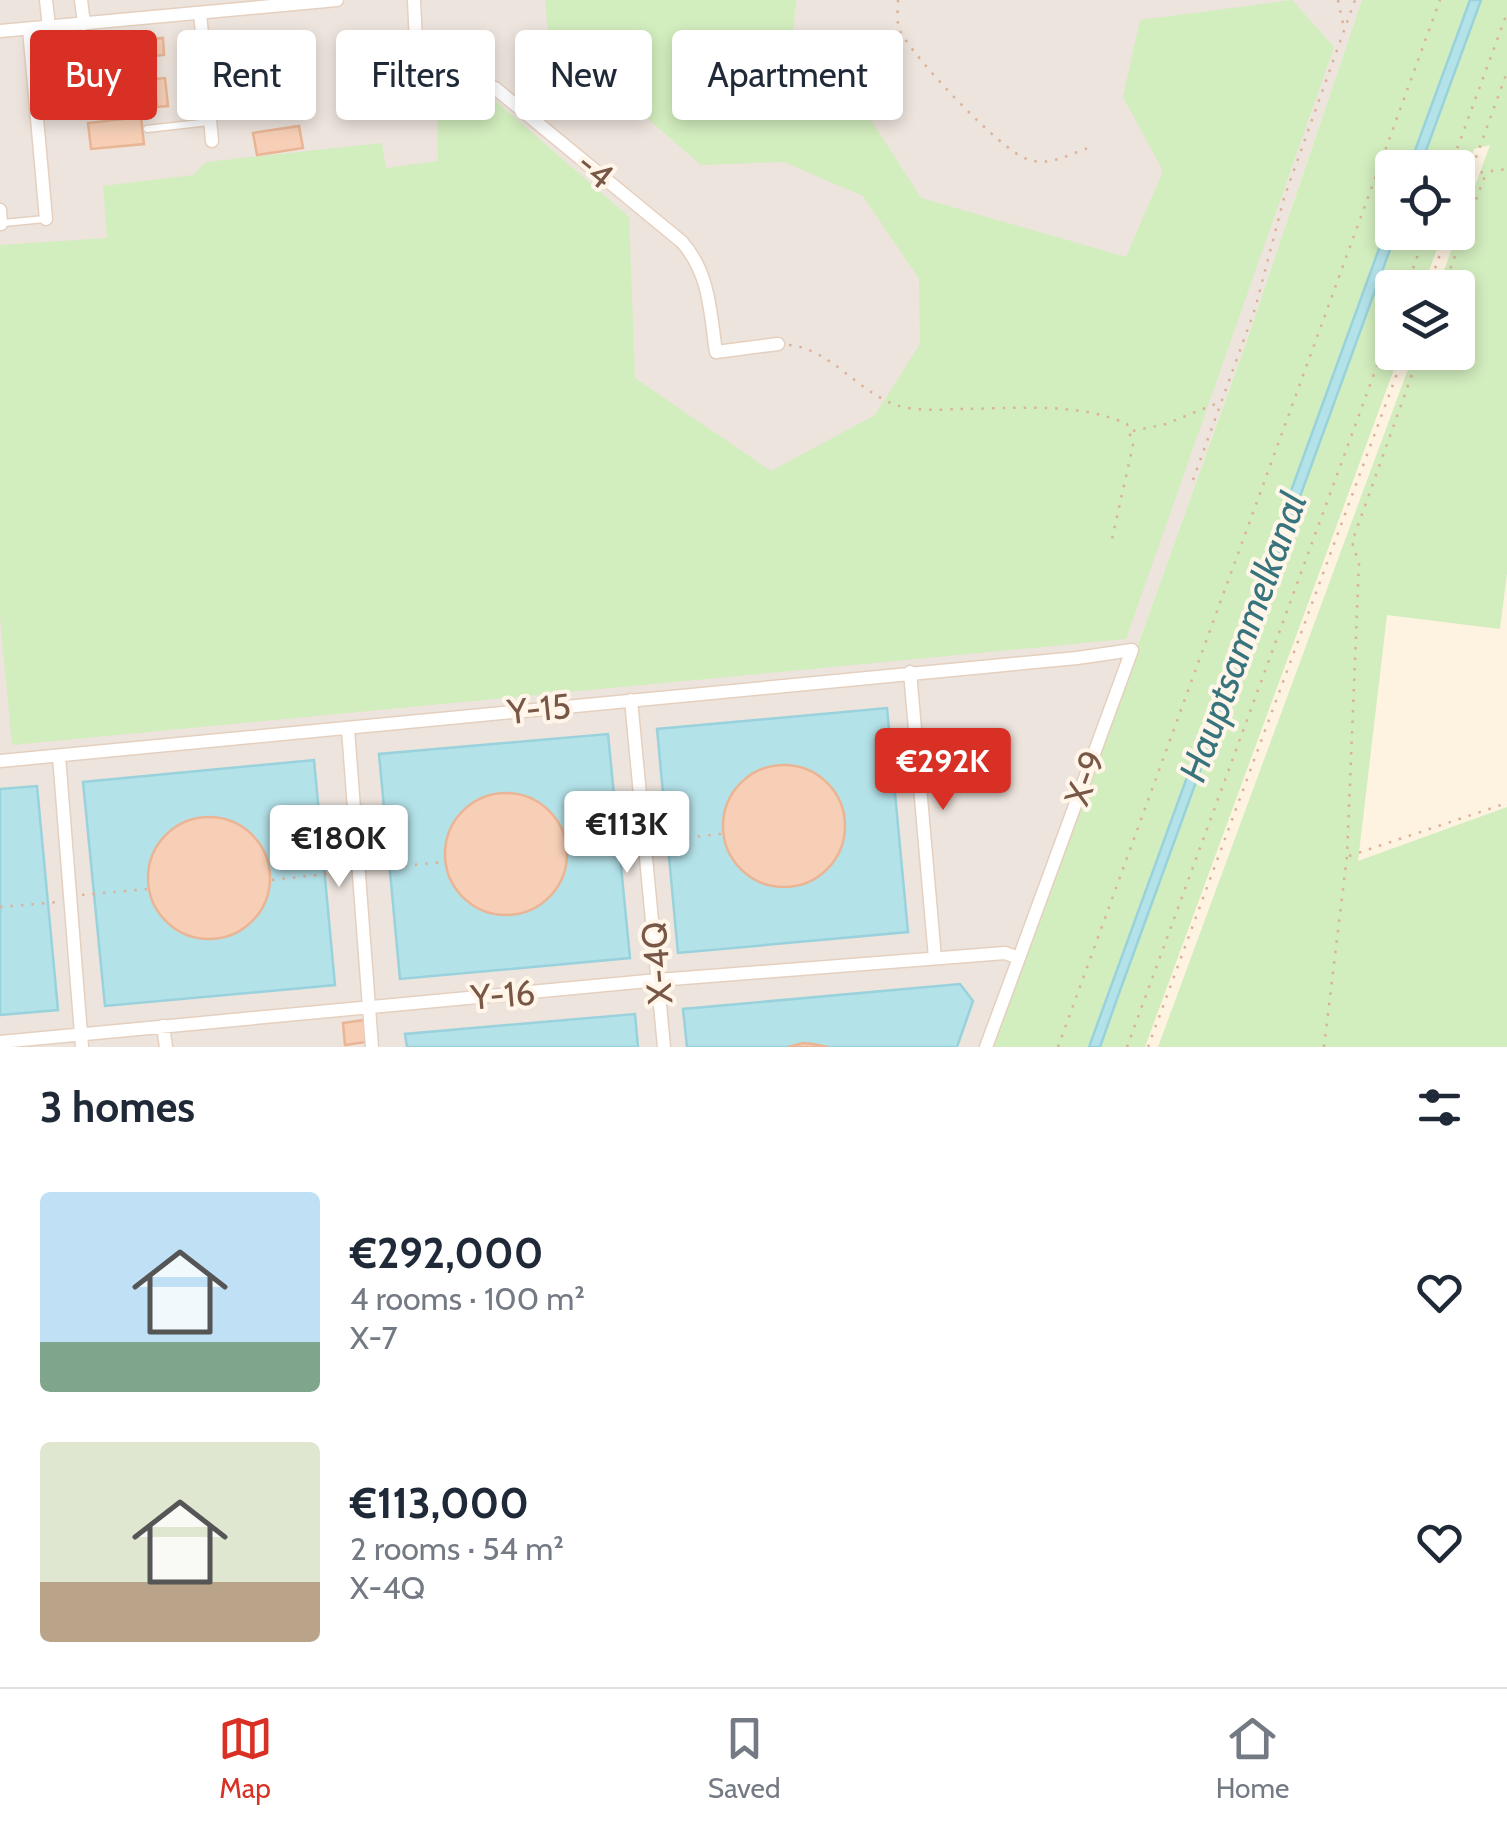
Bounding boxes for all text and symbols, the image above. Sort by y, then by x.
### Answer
chip: Buy [30,30,157,120]
chip: Rent [177,30,316,120]
chip: Filters [336,30,495,120]
chip: New [515,30,652,120]
chip: Apartment [672,30,903,120]
street label: -4 [568,142,622,197]
map controls [1375,150,1475,370]
button: locate [1375,150,1475,250]
button: layers [1375,270,1475,370]
water label: Hauptsammelkanal [1168,486,1317,788]
street label: Y-15 [504,684,573,733]
pin: €292K [873,728,1013,813]
text: €292K [897,741,989,780]
street label: X-9 [1055,745,1114,811]
pin: €113K [557,791,697,876]
text: €113K [586,804,668,843]
pin: €180K [269,805,409,890]
text: €180K [292,818,386,857]
street label: X-4Q [631,920,682,1006]
street label: Y-16 [468,970,537,1019]
icon: filters [1412,1080,1467,1135]
text: 3 homes [40,1081,195,1133]
text: €292,000 [350,1227,543,1279]
icon: home [120,1232,240,1352]
icon: heart [1412,1265,1467,1320]
text: 4 rooms · 100 m² [350,1279,585,1318]
text: X-7 [350,1318,398,1357]
text: €113,000 [350,1477,529,1529]
icon: home [120,1482,240,1602]
icon: heart [1412,1515,1467,1570]
text: 2 rooms · 54 m² [350,1529,564,1568]
text: X-4Q [350,1568,425,1607]
tab: Map [218,1711,273,1805]
tab: Saved [708,1711,781,1805]
tab: Home [1216,1711,1289,1805]

